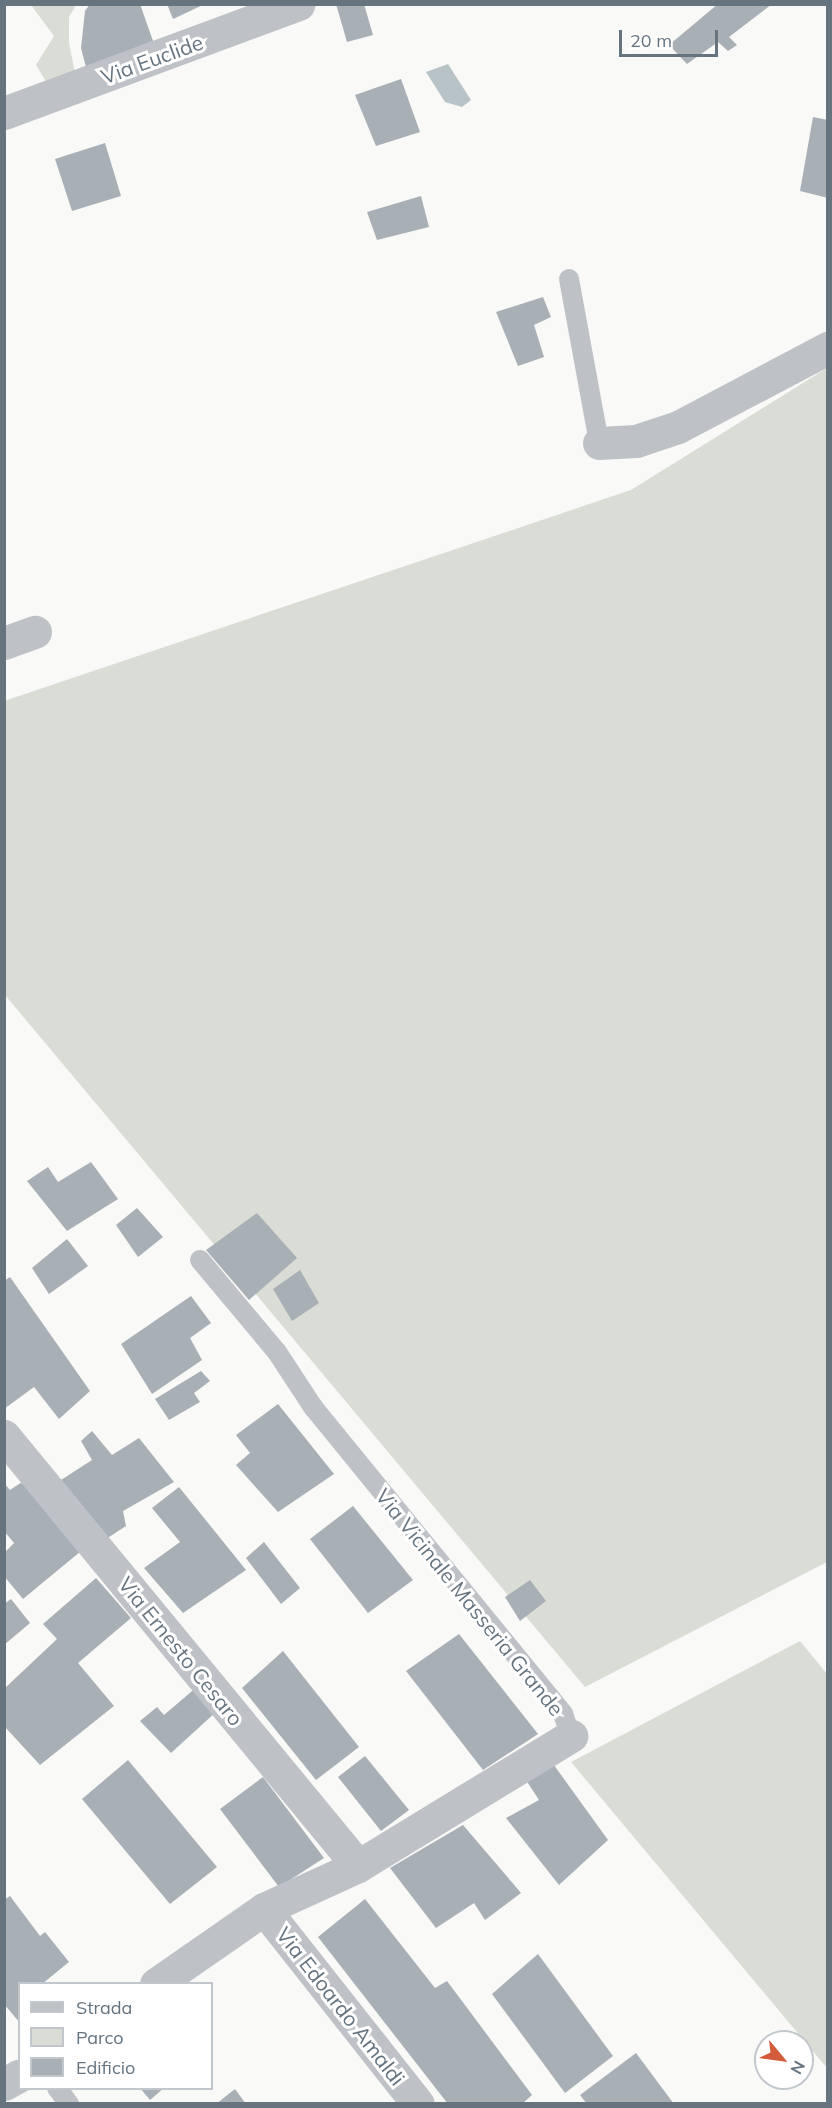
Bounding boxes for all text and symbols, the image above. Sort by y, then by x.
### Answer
scale bar [622,18,721,56]
street label: Via Euclide [98,29,206,89]
text: 20 m [630,29,672,52]
street label: Via Vicinale Masseria Grande [371,1483,569,1721]
street label: Via Ernesto Cesaro [113,1572,249,1730]
street label: Via Edoardo Amaldi [271,1922,411,2090]
legend [18,1982,213,2090]
text: Strada [76,1996,132,2019]
text: Parco [76,2026,124,2049]
north arrow [754,2030,814,2090]
text: Edificio [76,2056,135,2079]
text: N [786,2058,810,2078]

